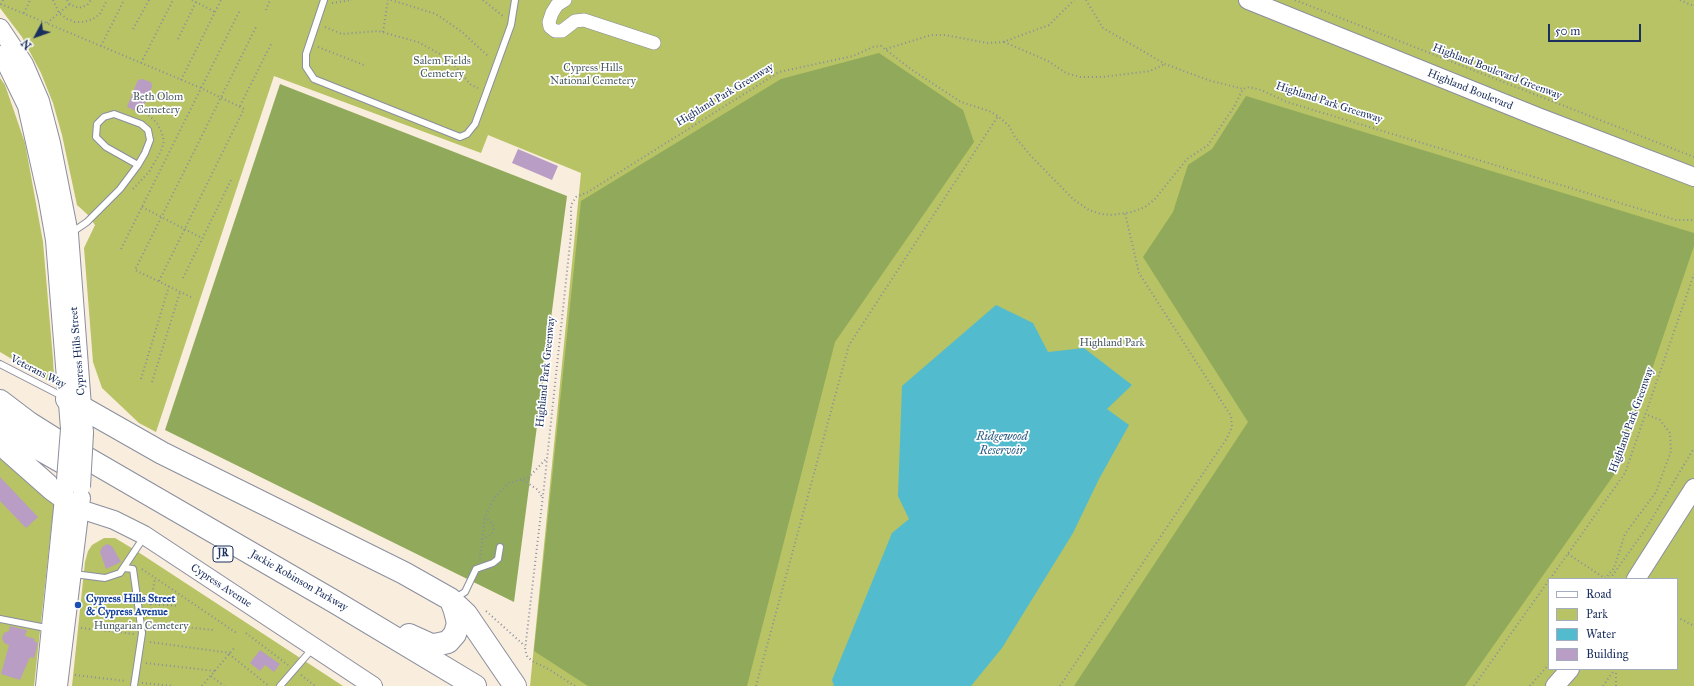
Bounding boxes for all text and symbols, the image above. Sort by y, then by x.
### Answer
north arrow [16,16,56,56]
scale bar [1550,16,1643,42]
text: 50 m [1555,24,1580,38]
text: N [19,36,35,52]
street label: Highland Boulevard Greenway [1431,41,1563,103]
park label: Salem Fields Cemetery [413,54,471,80]
park label: Cypress Hills National Cemetery [550,61,636,87]
street label: Highland Park Greenway [674,61,776,129]
street label: Highland Boulevard [1425,67,1515,113]
street label: Highland Park Greenway [1274,80,1384,126]
park label: Beth Olom Cemetery [133,90,183,116]
street label: Cypress Hills Street [68,306,88,396]
street label: Highland Park Greenway [534,316,558,428]
park label: Highland Park [1079,336,1145,350]
street label: Veterans Way [8,352,68,392]
street label: Highland Park Greenway [1607,365,1657,475]
water label: Ridgewood Reservoir [976,430,1028,458]
road number: JR [213,546,233,562]
street label: Jackie Robinson Parkway [248,548,350,614]
street label: Cypress Avenue [188,561,254,611]
legend [1548,578,1678,670]
text: Road [1586,587,1612,601]
place label: Cypress Hills Street & Cypress Avenue [86,592,175,618]
marker: Cypress Hills Street & Cypress Avenue [73,600,83,610]
text: Park [1586,607,1608,621]
park label: Hungarian Cemetery [94,619,188,633]
text: Water [1586,627,1616,641]
text: Building [1586,647,1628,661]

